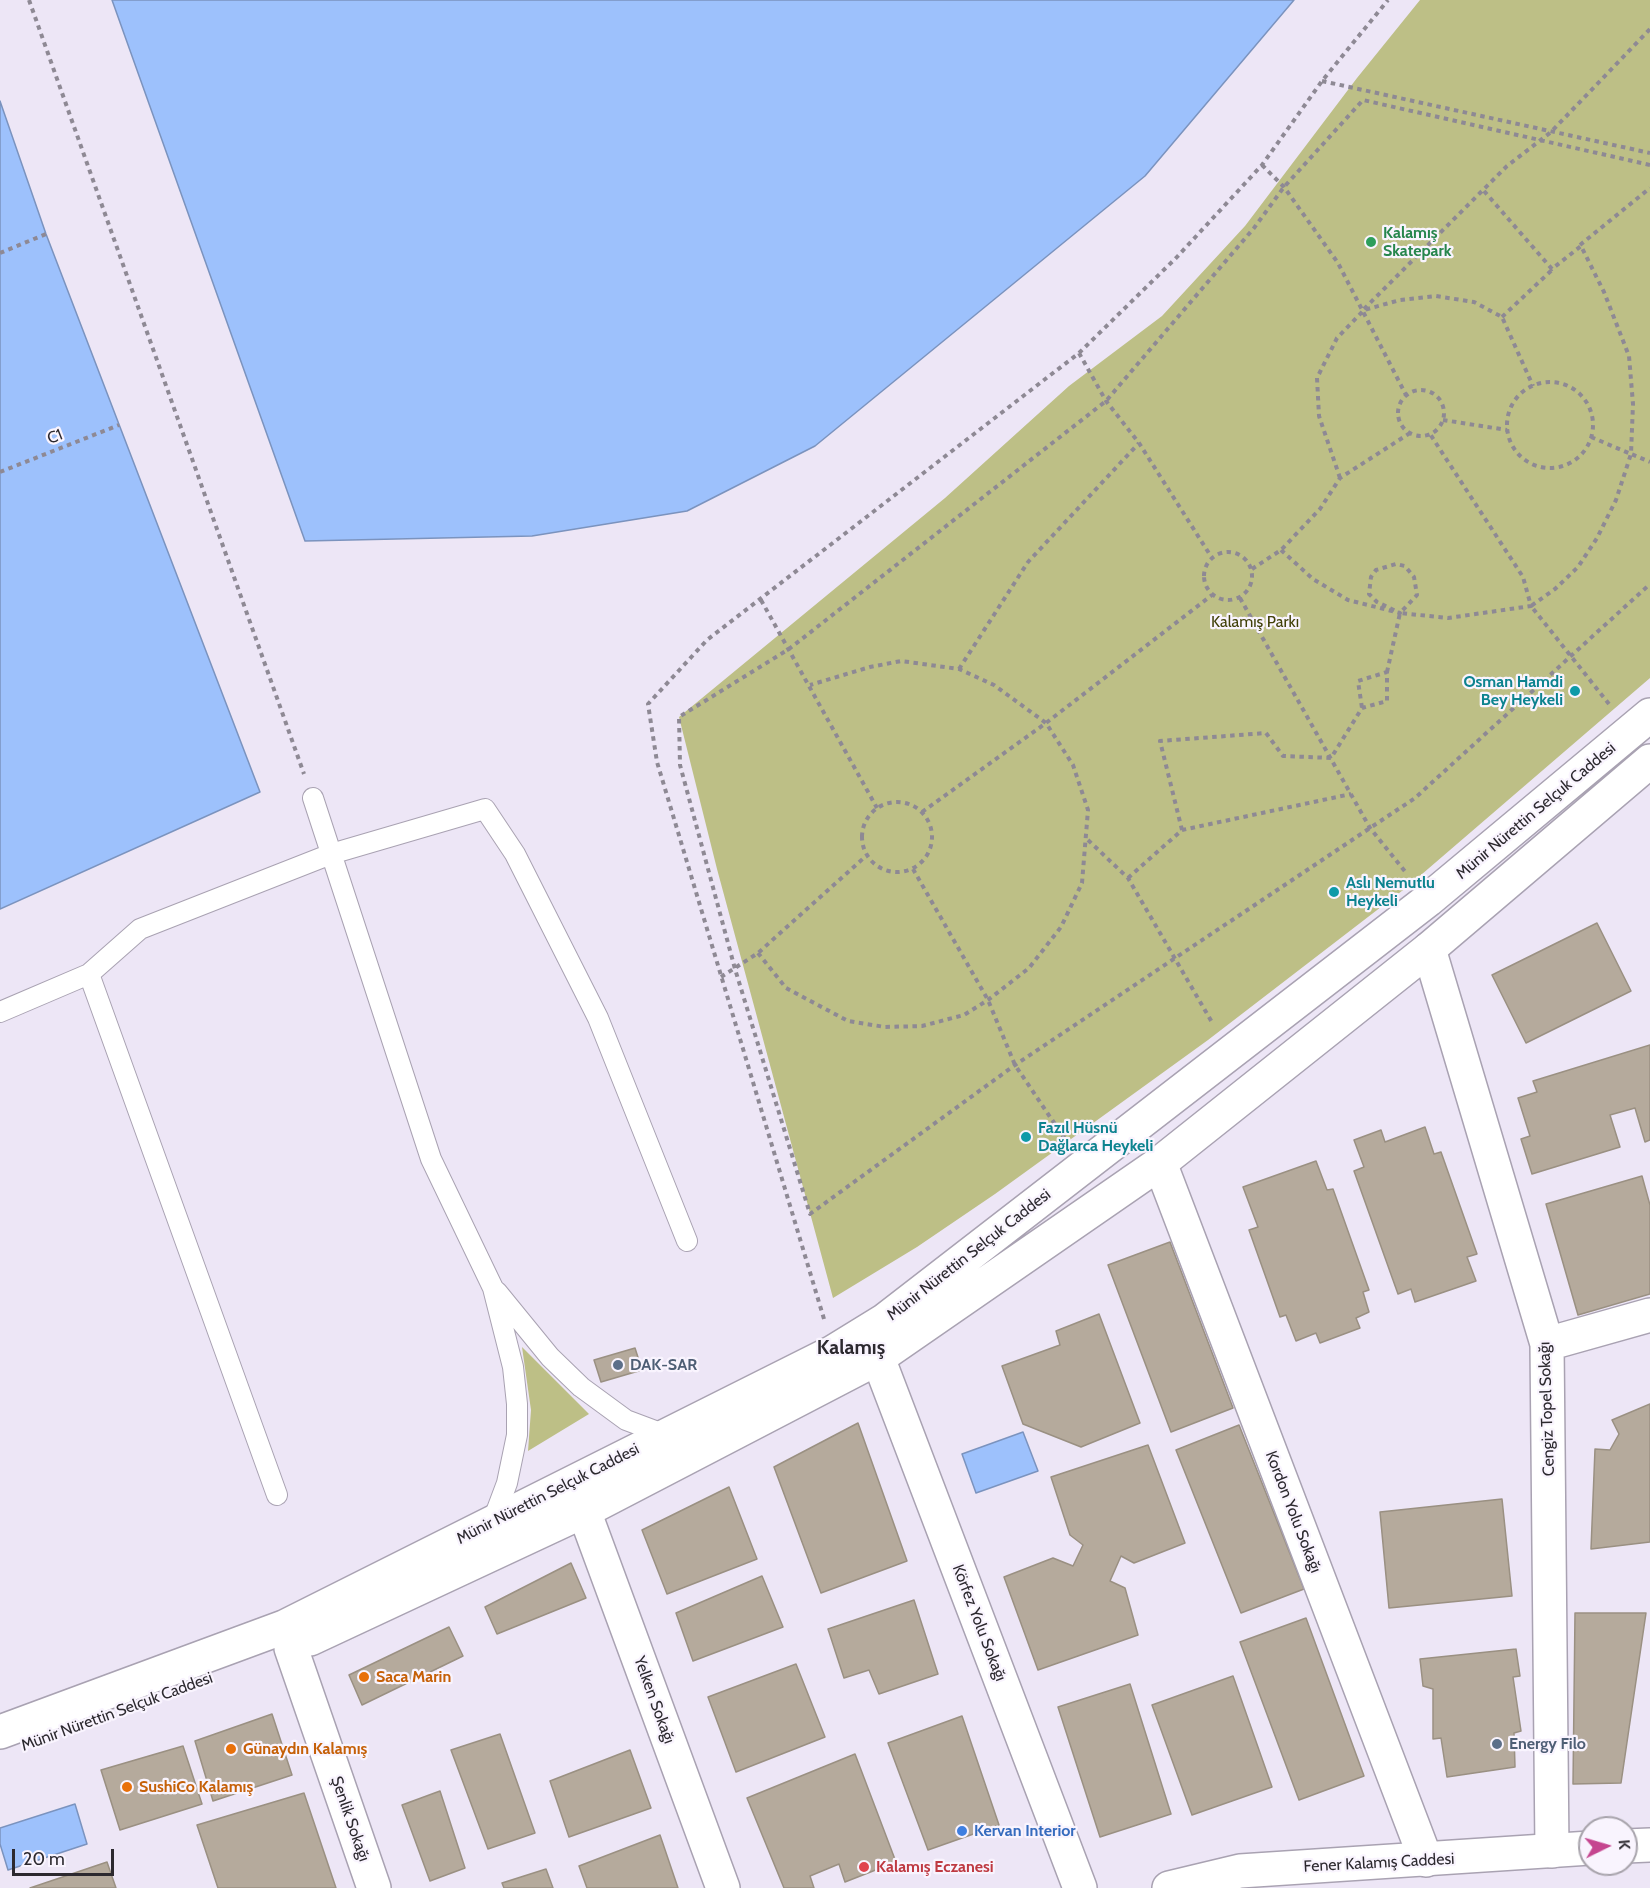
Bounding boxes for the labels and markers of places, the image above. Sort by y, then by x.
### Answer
place label: Kalamış Skatepark [1383,223,1452,261]
marker: Kalamış Skatepark [1364,235,1378,249]
place label: Osman Hamdi Bey Heykeli [1463,672,1563,710]
marker: Osman Hamdi Bey Heykeli [1568,684,1582,698]
place label: Aslı Nemutlu Heykeli [1346,873,1435,911]
marker: Aslı Nemutlu Heykeli [1327,885,1341,899]
place label: Fazıl Hüsnü Dağlarca Heykeli [1038,1118,1153,1156]
marker: Fazıl Hüsnü Dağlarca Heykeli [1019,1130,1033,1144]
place label: DAK-SAR [630,1355,697,1375]
marker: DAK-SAR [611,1358,625,1372]
place label: Saca Marin [376,1667,451,1687]
marker: Saca Marin [357,1670,371,1684]
place label: Energy Filo [1509,1734,1586,1754]
marker: Energy Filo [1490,1737,1504,1751]
place label: Günaydın Kalamış [243,1739,367,1759]
marker: Günaydın Kalamış [224,1742,238,1756]
place label: SushiCo Kalamış [139,1777,253,1797]
marker: SushiCo Kalamış [120,1780,134,1794]
place label: Kervan Interior [974,1821,1076,1841]
marker: Kervan Interior [955,1824,969,1838]
place label: Kalamış Eczanesi [876,1857,994,1877]
marker: Kalamış Eczanesi [857,1860,871,1874]

